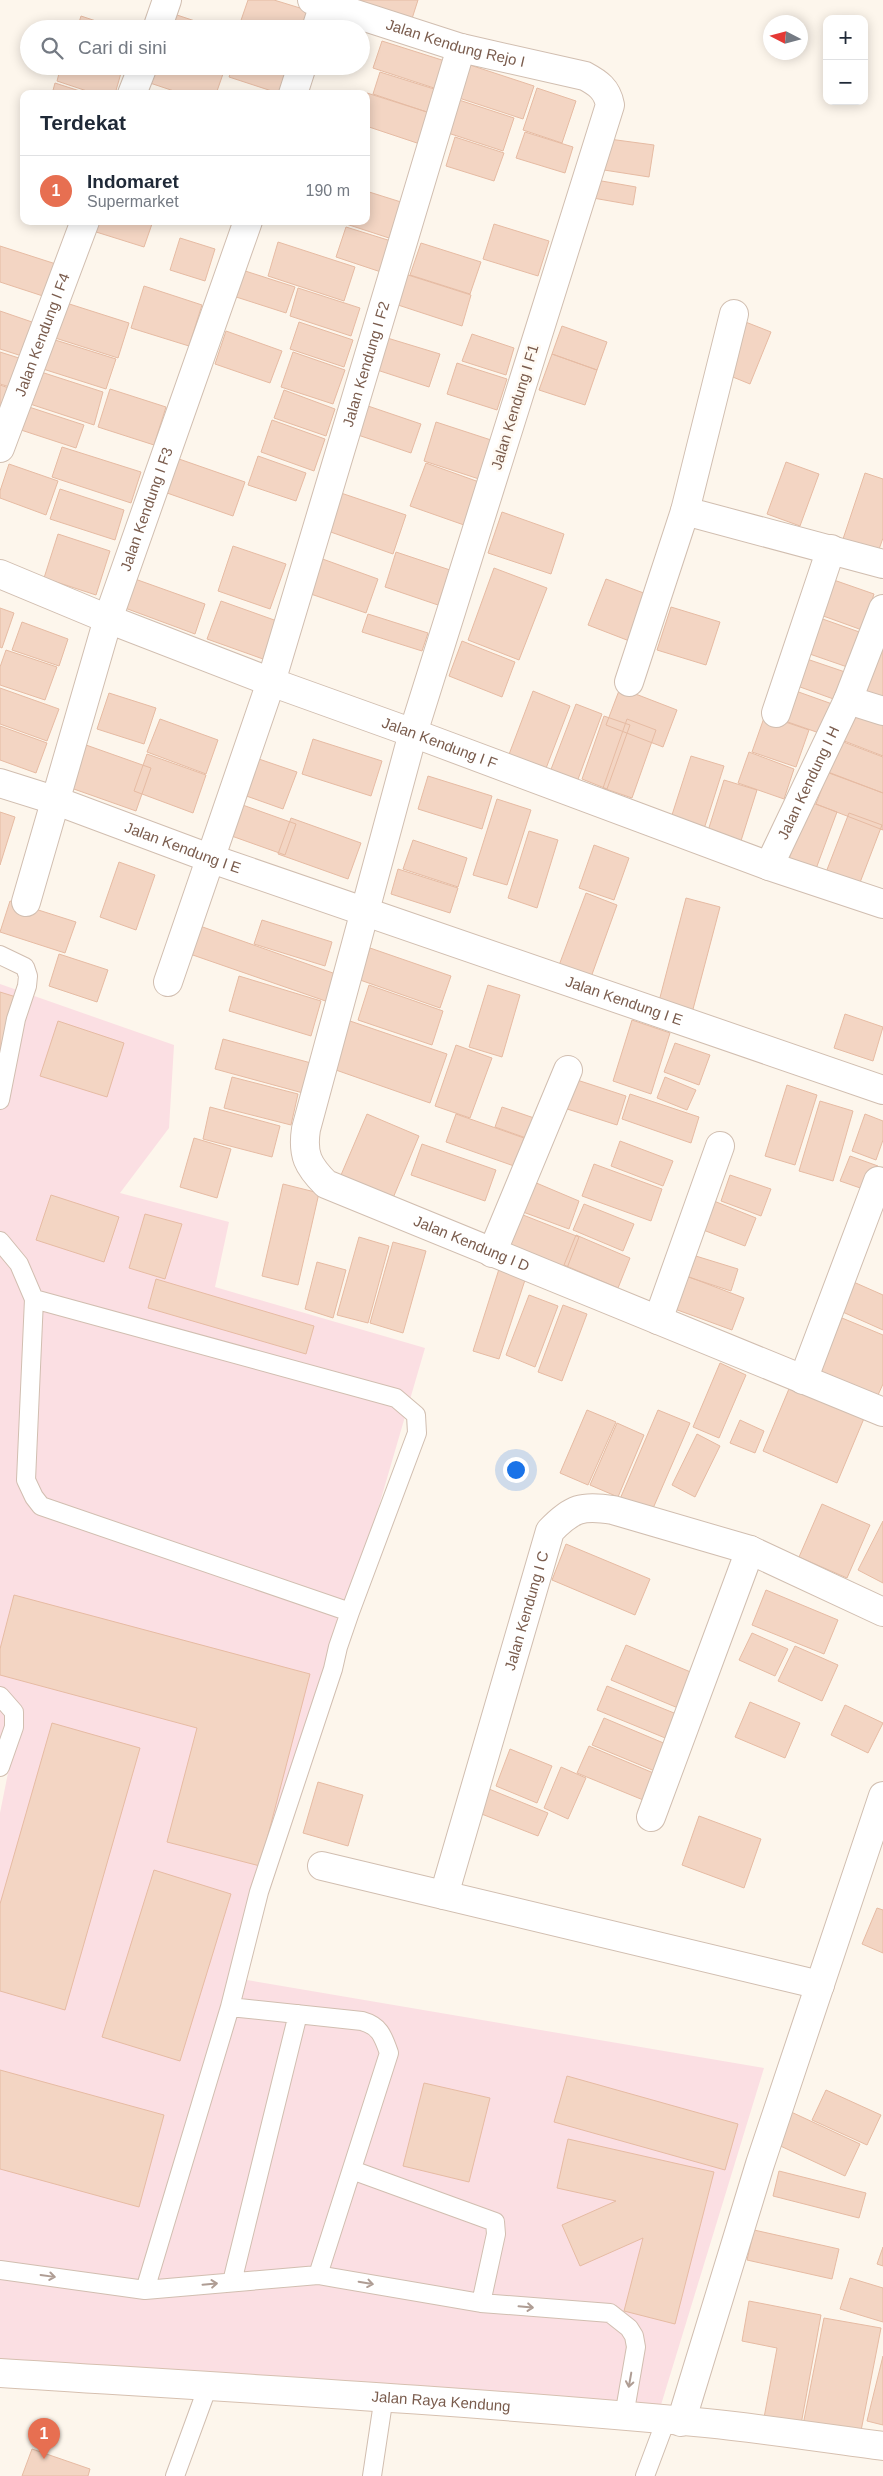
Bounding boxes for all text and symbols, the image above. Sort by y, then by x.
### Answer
street label: Jalan Kendung Rejo I [384,15,527,70]
north arrow [763,15,808,60]
map controls [823,15,868,105]
button: + [823,15,868,60]
search box [20,20,370,75]
icon: search [38,34,66,62]
text: Cari di sini [78,37,167,58]
button: − [823,60,868,105]
text: Terdekat [40,111,126,134]
text: Indomaret [87,171,179,192]
text: 1 [52,182,60,199]
text: 190 m [306,182,350,199]
text: Supermarket [87,193,179,210]
street label: Jalan Kendung I F4 [11,271,73,398]
street label: Jalan Kendung I F2 [339,299,393,429]
street label: Jalan Kendung I F1 [487,342,542,472]
street label: Jalan Kendung I F3 [117,445,176,573]
street label: Jalan Kendung I F [380,714,500,772]
street label: Jalan Kendung I H [774,723,842,842]
street label: Jalan Kendung I E [122,818,243,876]
street label: Jalan Kendung I E [563,972,685,1028]
street label: Jalan Kendung I D [411,1212,532,1274]
your location [503,1457,529,1483]
street label: Jalan Kendung I C [501,1549,552,1672]
one-way arrow [40,2272,56,2282]
one-way arrow [201,2279,217,2289]
one-way arrow [357,2279,373,2289]
one-way arrow [518,2302,534,2311]
one-way arrow [625,2372,635,2388]
street label: Jalan Raya Kendung [371,2388,511,2415]
pin: 1 [28,2418,60,2459]

